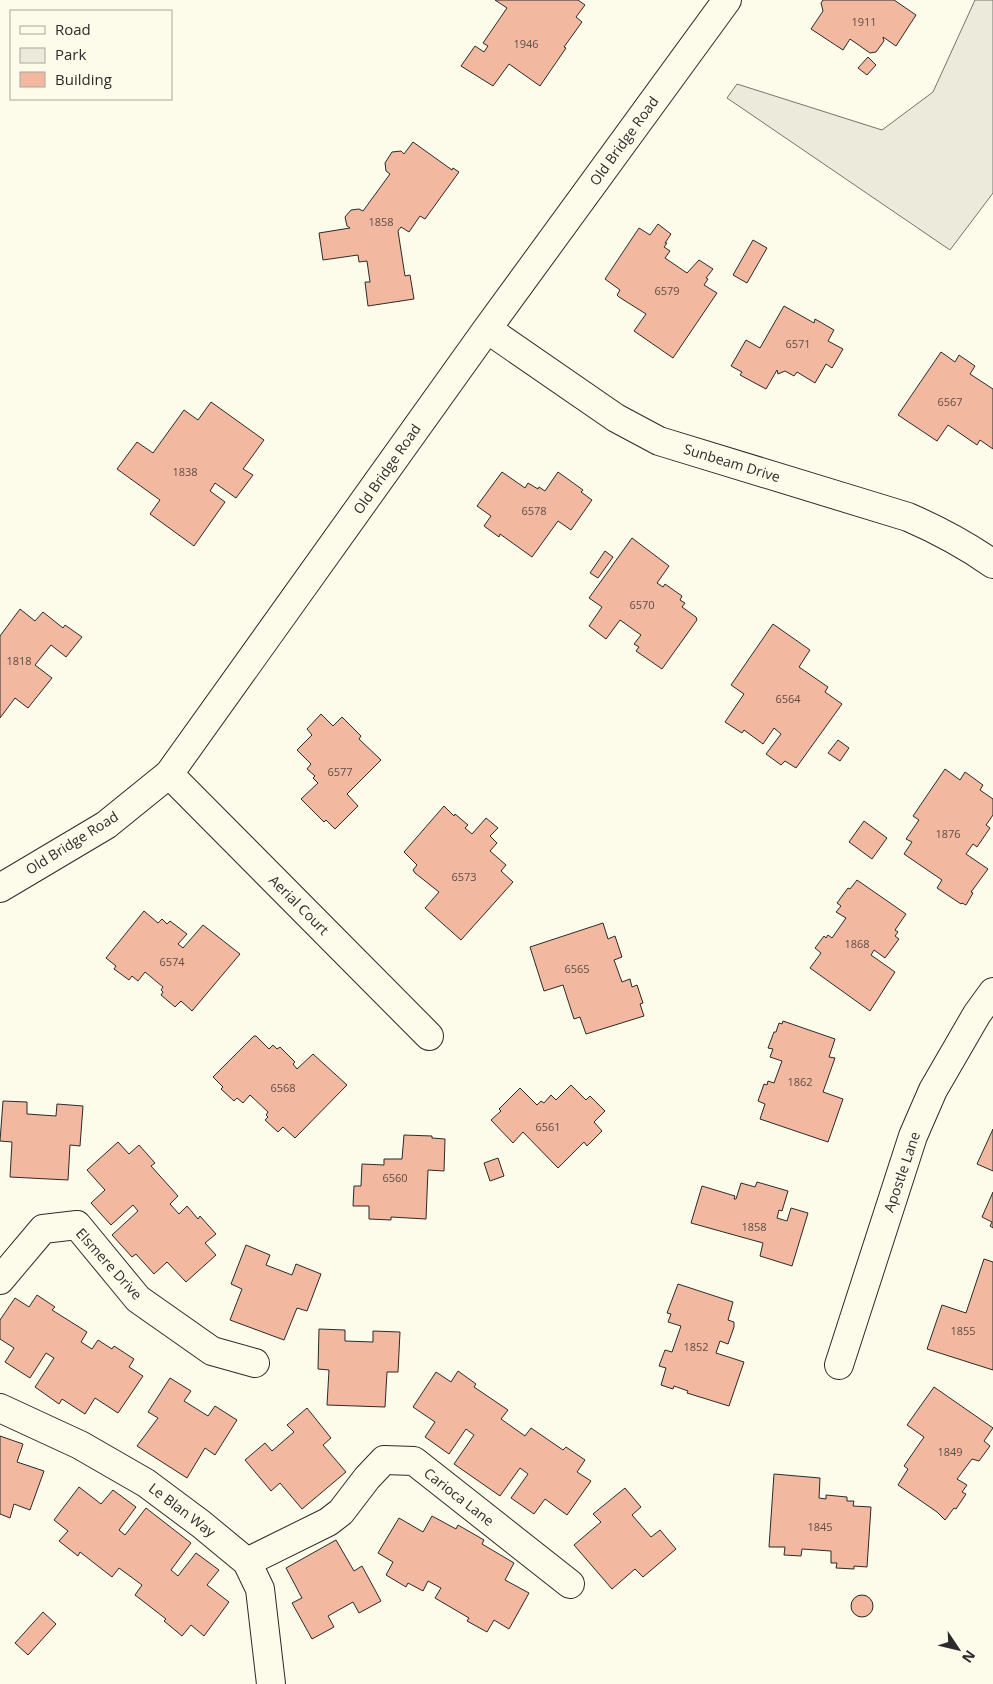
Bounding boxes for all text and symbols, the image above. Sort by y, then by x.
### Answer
legend [10,10,172,100]
house number: 1911 [851,14,877,29]
text: Road [55,19,91,39]
house number: 1946 [513,36,539,51]
text: Park [55,44,86,64]
text: Building [55,69,112,89]
street label: Old Bridge Road [585,92,662,189]
house number: 1858 [368,214,394,229]
house number: 6579 [654,283,680,298]
house number: 6571 [785,336,811,351]
house number: 6567 [937,394,963,409]
street label: Old Bridge Road [348,420,425,518]
street label: Sunbeam Drive [682,439,783,486]
house number: 1838 [172,464,198,479]
house number: 6578 [521,503,547,518]
house number: 6570 [629,597,655,612]
house number: 1818 [6,653,32,668]
house number: 6564 [775,691,801,706]
house number: 6577 [327,764,353,779]
street label: Old Bridge Road [22,806,122,879]
house number: 1876 [935,826,961,841]
house number: 6573 [451,869,477,884]
street label: Aerial Court [265,871,333,939]
house number: 1868 [844,936,870,951]
house number: 6574 [159,954,185,969]
house number: 6565 [564,961,590,976]
house number: 1862 [787,1074,813,1089]
house number: 6568 [270,1080,296,1095]
house number: 6561 [535,1119,561,1134]
street label: Apostle Lane [879,1129,924,1215]
house number: 6560 [382,1170,408,1185]
house number: 1858 [741,1219,767,1234]
street label: Elsmere Drive [72,1224,147,1304]
house number: 1855 [950,1323,976,1338]
house number: 1852 [683,1339,709,1354]
house number: 1849 [937,1444,963,1459]
street label: Carioca Lane [420,1463,498,1530]
street label: Le Blan Way [145,1478,220,1542]
house number: 1845 [807,1519,833,1534]
north arrow [933,1624,983,1674]
text: N [958,1647,980,1667]

